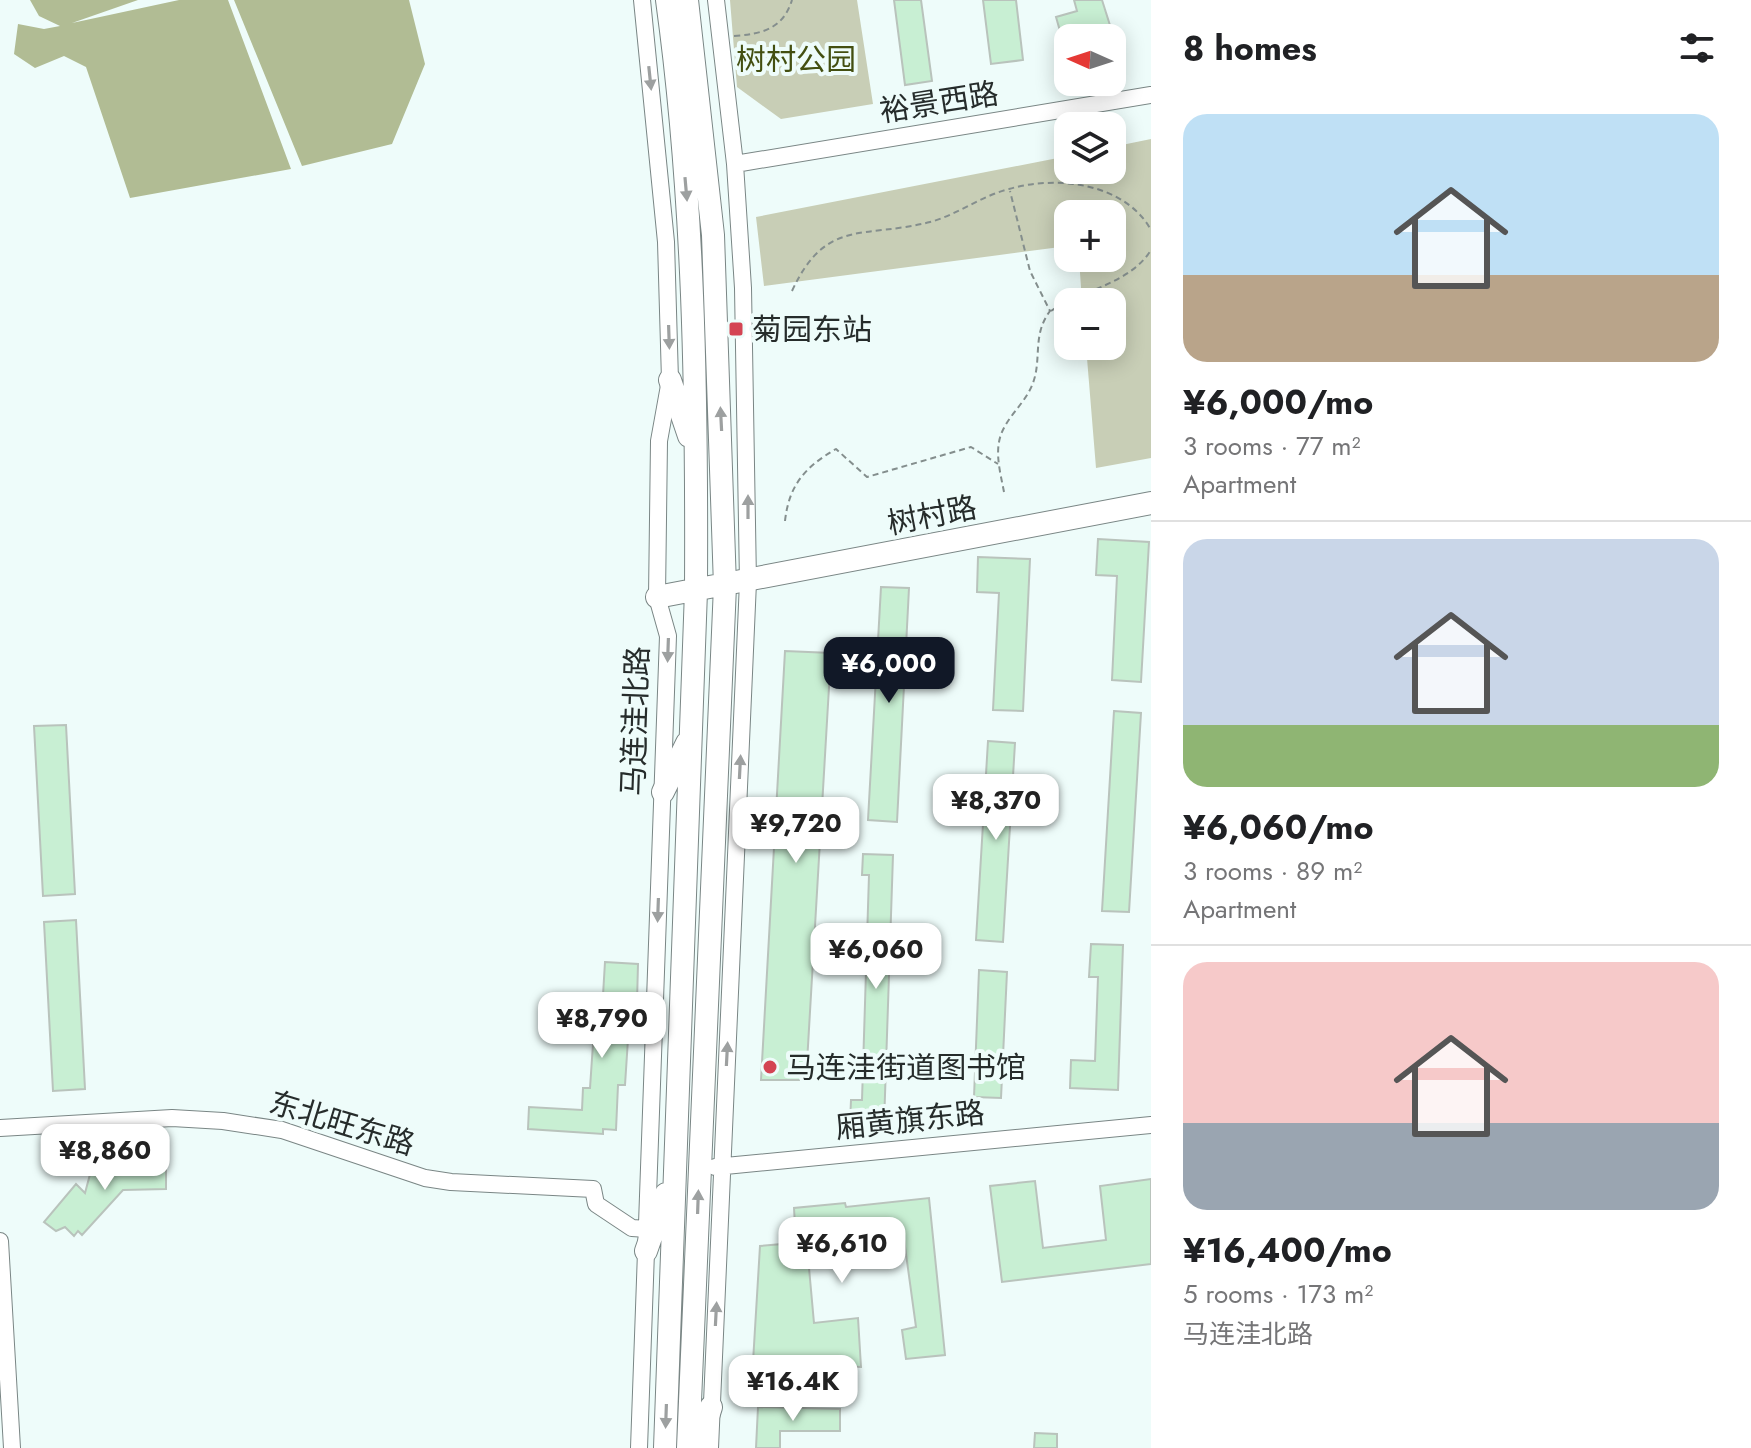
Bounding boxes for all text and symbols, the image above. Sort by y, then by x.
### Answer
north arrow [1054,24,1126,96]
map controls [1054,24,1126,360]
text: 8 homes [1183,24,1317,73]
icon: filters [1675,26,1719,70]
park label: 树村公园 [736,38,856,81]
one-way arrow [644,66,657,91]
street label: 裕景西路 [876,71,1002,133]
button: layers [1054,112,1126,184]
icon: home [1379,166,1523,310]
one-way arrow [680,177,693,202]
button: + [1054,200,1126,272]
button: − [1054,288,1126,360]
place label: 菊园东站 [752,308,872,351]
marker: 菊园东站 [727,320,745,338]
one-way arrow [662,325,675,350]
text: ¥6,000/mo [1183,378,1373,427]
one-way arrow [715,406,728,431]
text: 3 rooms · 77 m² [1183,427,1360,465]
text: Apartment [1183,465,1296,503]
street label: 树村路 [884,485,980,545]
one-way arrow [742,494,754,519]
icon: home [1379,591,1523,735]
pin: ¥6,000 [824,637,954,705]
one-way arrow [661,638,674,663]
text: ¥6,000 [842,644,936,682]
street label: 马连洼北路 [611,645,659,797]
one-way arrow [733,754,746,779]
pin: ¥8,370 [931,774,1061,842]
text: ¥8,370 [951,781,1041,819]
pin: ¥9,720 [731,797,861,865]
text: ¥6,060/mo [1183,803,1374,852]
text: ¥9,720 [750,804,842,842]
text: 3 rooms · 89 m² [1183,852,1362,890]
text: Apartment [1183,890,1296,928]
one-way arrow [652,898,665,923]
pin: ¥6,060 [811,923,941,991]
text: ¥6,060 [828,930,924,968]
pin: ¥8,790 [537,992,667,1060]
text: ¥8,790 [556,999,648,1037]
icon: home [1379,1014,1523,1158]
one-way arrow [721,1041,734,1066]
place label: 马连洼街道图书馆 [786,1046,1026,1089]
marker: 马连洼街道图书馆 [761,1058,779,1076]
street label: 东北旺东路 [264,1081,420,1165]
street label: 厢黄旗东路 [833,1091,987,1149]
pin: ¥8,860 [40,1124,170,1192]
text: ¥8,860 [59,1131,151,1169]
one-way arrow [692,1189,705,1214]
pin: ¥6,610 [777,1217,907,1285]
text: ¥6,610 [796,1224,888,1262]
text: ¥16,400/mo [1183,1226,1392,1275]
text: 5 rooms · 173 m² [1183,1275,1373,1313]
one-way arrow [709,1301,722,1326]
text: 马连洼北路 [1183,1315,1313,1353]
pin: ¥16.4K [728,1355,858,1423]
text: ¥16.4K [747,1362,839,1400]
one-way arrow [659,1404,672,1429]

